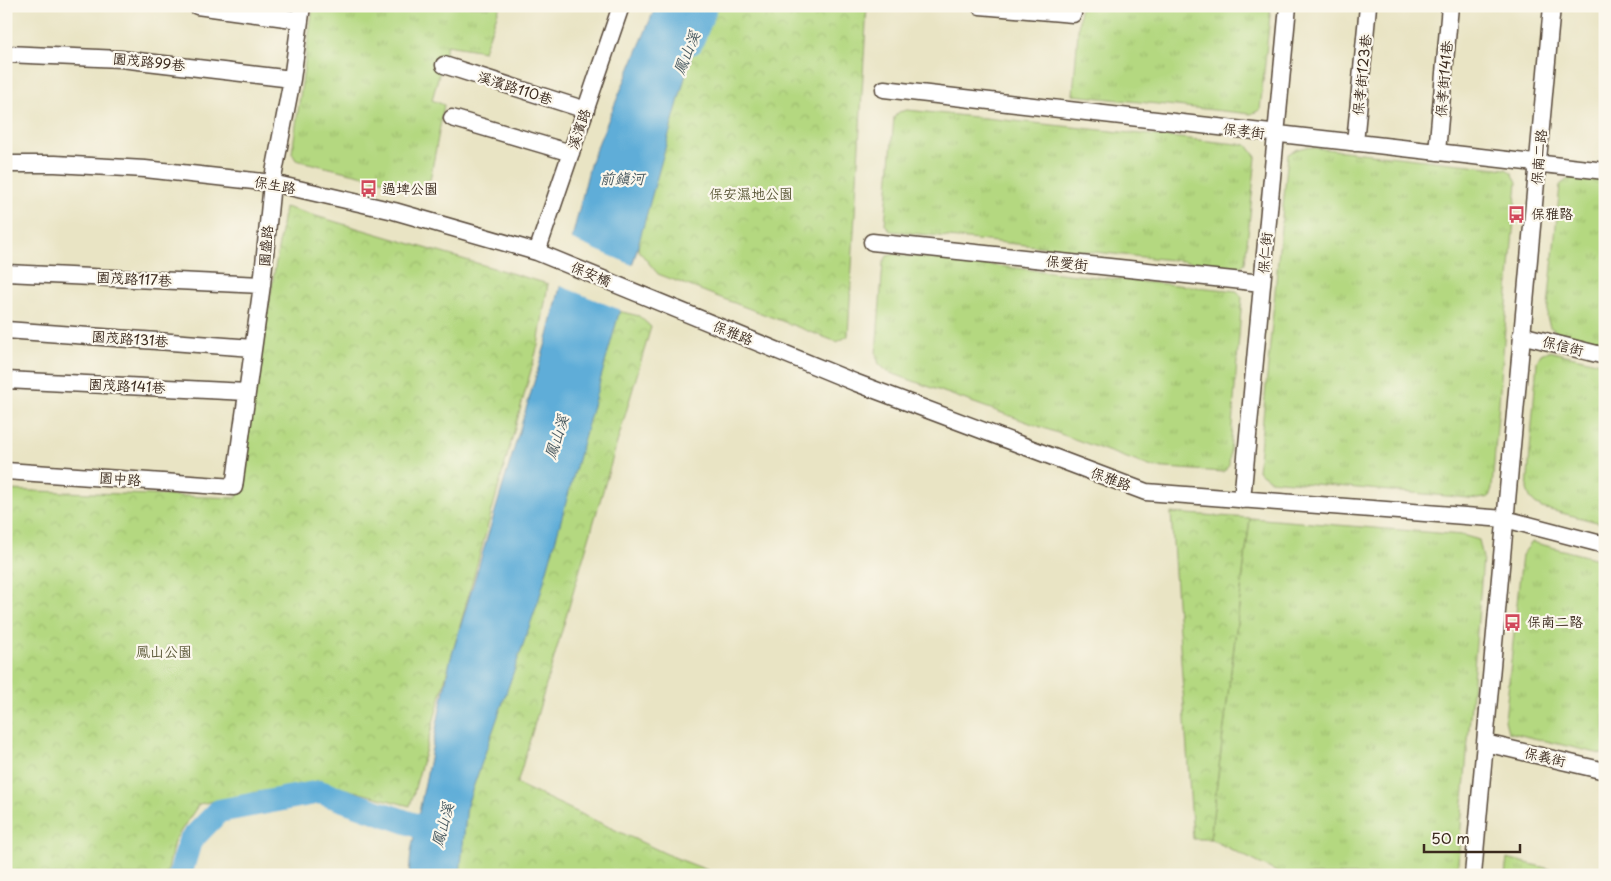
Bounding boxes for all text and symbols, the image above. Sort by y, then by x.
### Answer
water label: 鳳山溪 [666,26,705,79]
street label: 保孝街123巷 [1347,32,1376,117]
street label: 保孝街141巷 [1430,39,1457,118]
street label: 園茂路99巷 [112,47,187,76]
street label: 溪濱路110巷 [475,65,556,110]
street label: 溪濱路 [562,106,595,152]
street label: 保孝街 [1222,118,1266,143]
street label: 保南二路 [1526,128,1551,186]
water label: 前鎮河 [599,166,647,189]
street label: 保生路 [253,171,298,198]
place label: 過埤公園 [382,178,438,199]
bus stop icon: 過埤公園 [358,179,378,199]
park label: 保安濕地公園 [709,183,793,204]
place label: 保雅路 [1531,203,1573,224]
bus stop icon: 保雅路 [1507,204,1527,224]
street label: 園盛路 [253,224,278,268]
street label: 保仁街 [1252,231,1277,275]
street label: 保愛街 [1045,250,1089,275]
street label: 保安橋 [568,256,615,291]
street label: 園茂路117巷 [96,266,173,291]
street label: 保雅路 [710,315,757,350]
street label: 園茂路131巷 [91,325,170,352]
street label: 保信街 [1540,330,1586,361]
street label: 園茂路141巷 [88,373,167,398]
water label: 鳳山溪 [537,411,574,462]
street label: 保雅路 [1088,461,1134,496]
street label: 園中路 [98,467,142,490]
place label: 保南二路 [1527,611,1583,632]
bus stop icon: 保南二路 [1503,612,1523,632]
park label: 鳳山公園 [136,641,192,662]
street label: 保義街 [1522,742,1568,771]
water label: 鳳山溪 [424,799,459,850]
scale bar [1424,821,1520,853]
text: 50 m [1431,826,1470,849]

